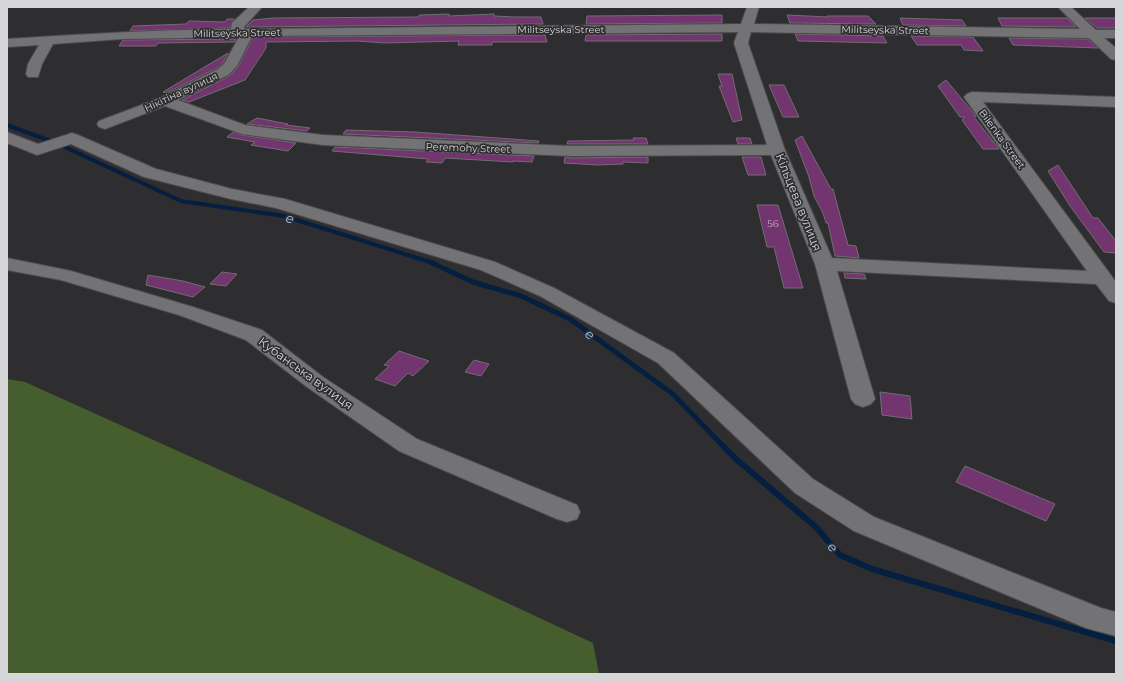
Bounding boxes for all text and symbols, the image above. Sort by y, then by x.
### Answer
street label: Militseyska Street [517,23,605,36]
street label: Militseyska Street [841,23,929,37]
street label: Militseyska Street [193,26,281,40]
street label: Нікітіна вулиця [142,69,220,115]
street label: Bilenka Street [976,107,1028,171]
street label: Peremohy Street [425,140,511,156]
street label: Кільцева вулиця [773,151,825,253]
water label: e [284,209,296,227]
house number: 56 [767,217,779,230]
water label: e [582,325,598,343]
street label: Кубанська вулиця [256,334,356,412]
water label: e [824,539,842,555]

